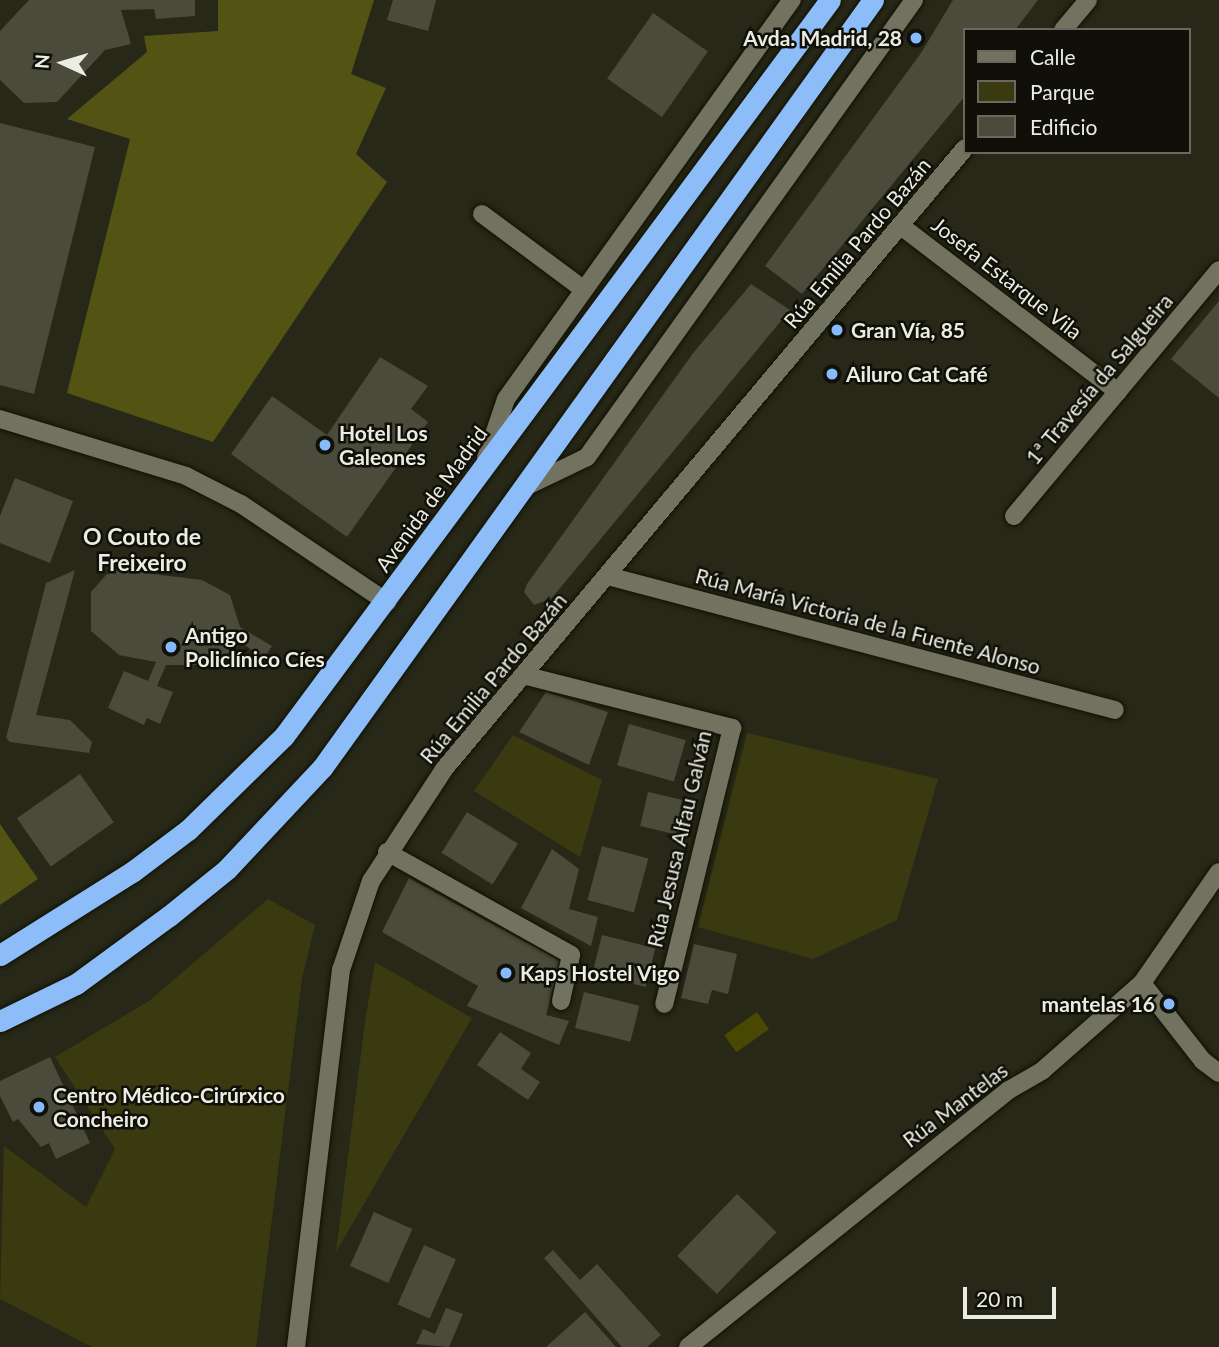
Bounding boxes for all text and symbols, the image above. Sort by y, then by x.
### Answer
place label: Avda. Madrid, 28 [743,25,902,51]
north arrow [28,28,98,98]
legend [964,28,1191,154]
marker: Avda. Madrid, 28 [908,30,924,46]
text: Calle [1030,44,1075,69]
text: N [30,53,54,70]
text: Parque [1030,79,1095,104]
text: Edificio [1030,114,1097,139]
street label: Rúa Emilia Pardo Bazán [778,153,936,333]
street label: Josefa Estarque Vila [927,211,1087,345]
street label: 1ª Travesía da Salgueira [1020,288,1178,470]
place label: Gran Vía, 85 [851,317,966,343]
marker: Gran Vía, 85 [829,322,845,338]
place label: Ailuro Cat Café [846,361,988,387]
marker: Ailuro Cat Café [824,366,840,382]
place label: Hotel Los Galeones [339,420,428,470]
street label: Avenida de Madrid [370,421,492,577]
marker: Hotel Los Galeones [317,437,333,453]
district label: O Couto de Freixeiro [83,522,201,576]
street label: Rúa María Victoria de la Fuente Alonso [692,563,1044,679]
street label: Rúa Emilia Pardo Bazán [414,588,572,768]
place label: Antigo Policlínico Cíes [185,622,325,672]
marker: Antigo Policlínico Cíes [163,639,179,655]
street label: Rúa Jesusa Alfau Galván [642,728,716,950]
place label: Kaps Hostel Vigo [520,960,681,986]
marker: Kaps Hostel Vigo [498,965,514,981]
place label: mantelas 16 [1042,991,1155,1017]
marker: mantelas 16 [1161,996,1177,1012]
street label: Rúa Mantelas [898,1057,1012,1153]
place label: Centro Médico-Cirúrxico Concheiro [53,1082,285,1132]
marker: Centro Médico-Cirúrxico Concheiro [31,1099,47,1115]
scale bar [967,1274,1060,1318]
text: 20 m [976,1286,1023,1311]

